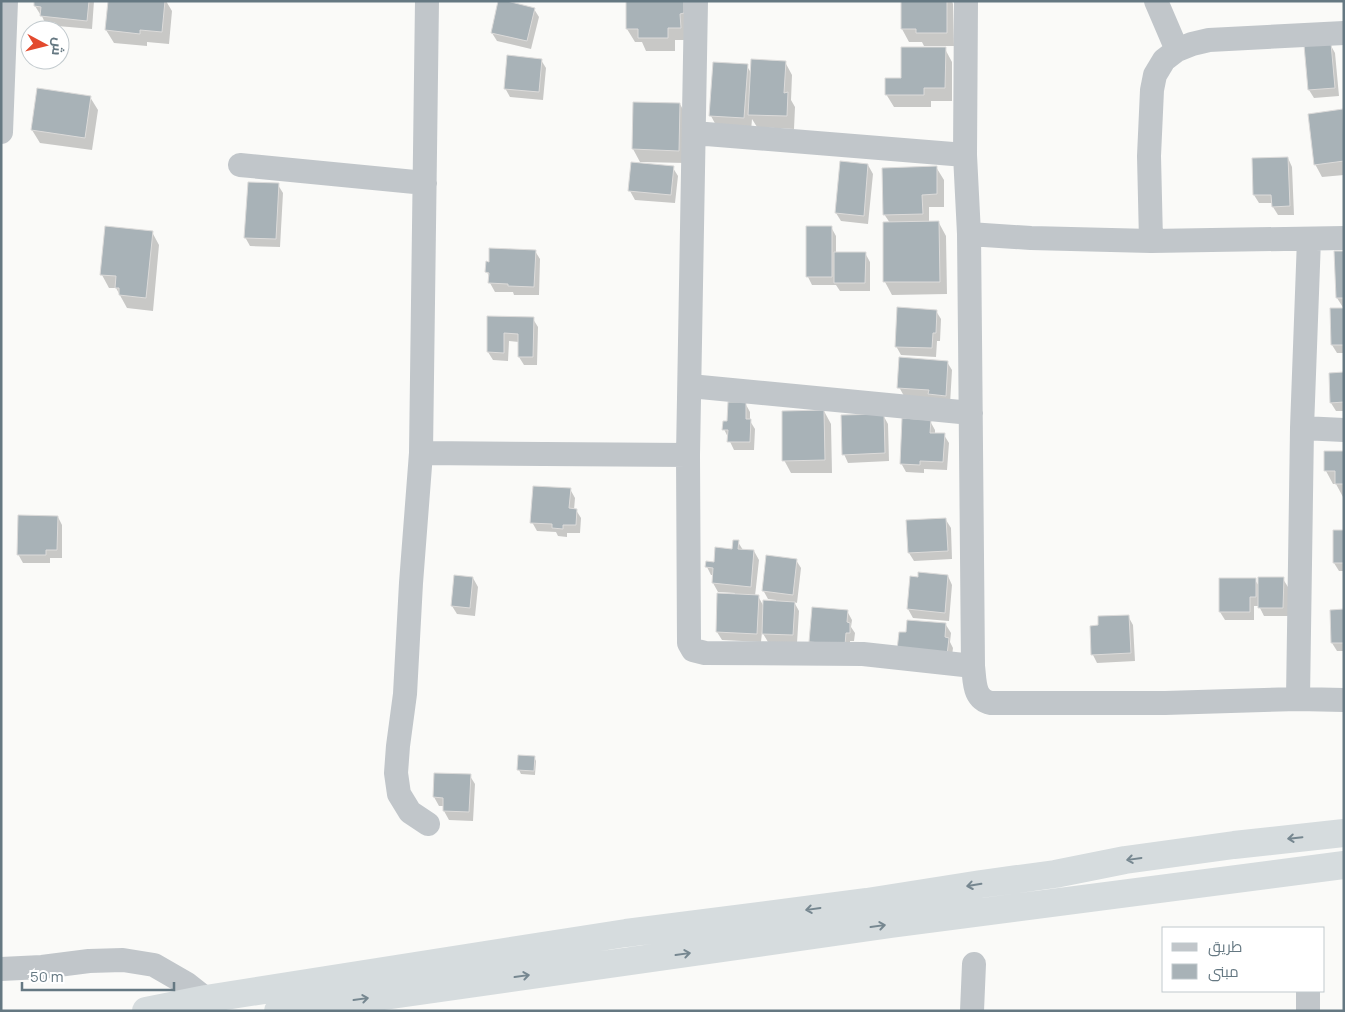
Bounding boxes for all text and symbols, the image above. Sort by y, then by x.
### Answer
north arrow [20,20,70,70]
text: ش [48,37,69,57]
one-way arrow [1288,833,1304,843]
one-way arrow [1126,854,1142,864]
one-way arrow [966,880,982,890]
one-way arrow [805,904,821,914]
one-way arrow [870,920,886,930]
legend [1162,927,1325,992]
text: طريق [1208,936,1242,957]
one-way arrow [674,948,690,958]
scale bar [22,960,175,992]
text: مبنى [1208,961,1239,982]
text: 50 m [30,966,64,987]
one-way arrow [513,971,529,981]
one-way arrow [352,994,368,1004]

